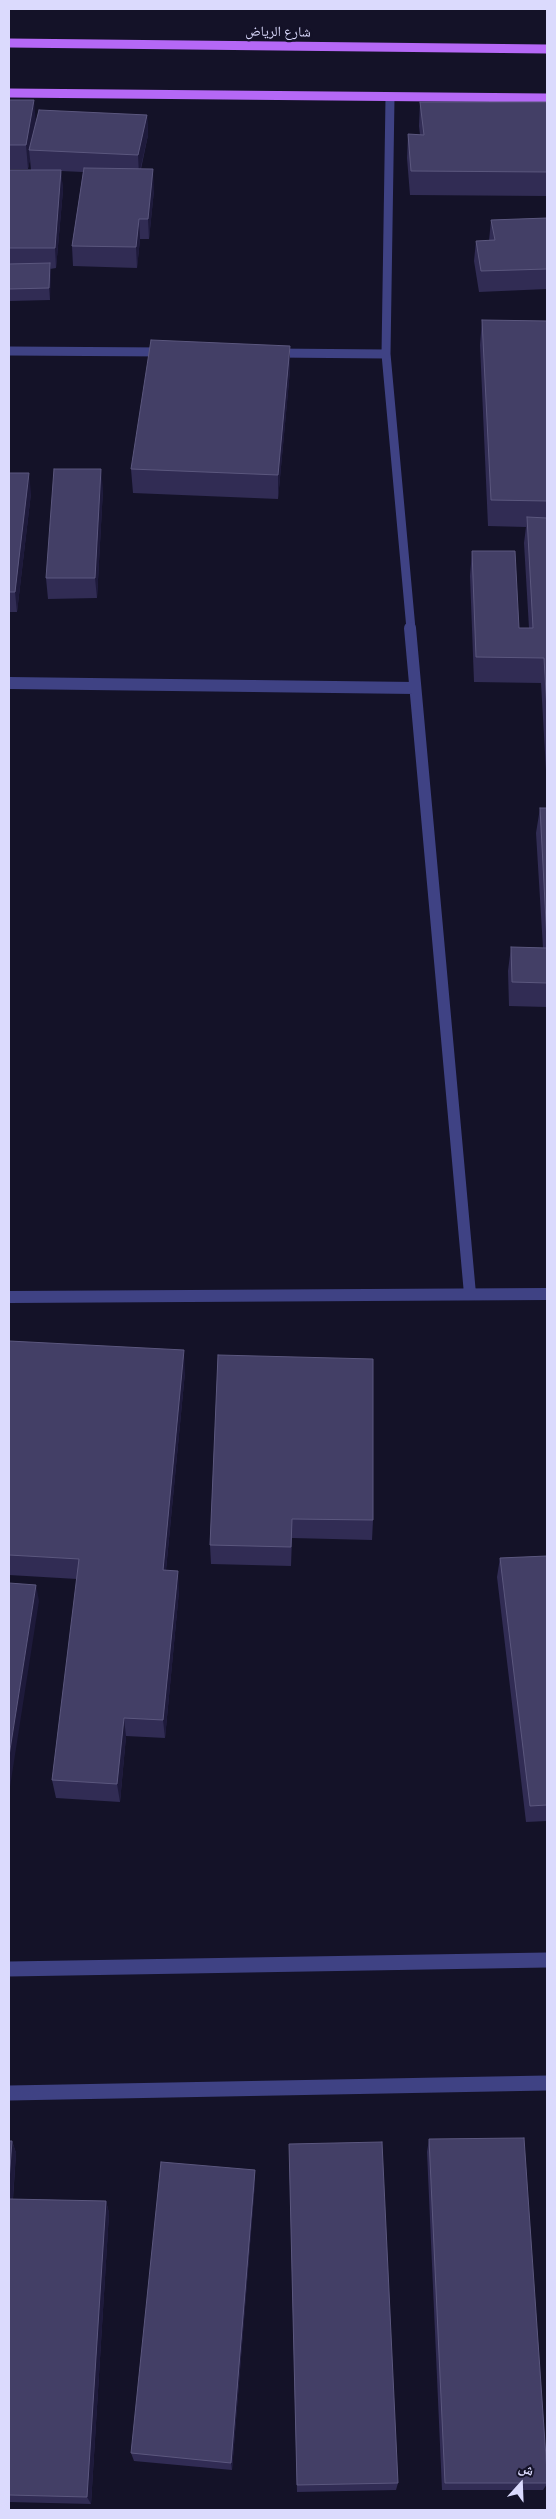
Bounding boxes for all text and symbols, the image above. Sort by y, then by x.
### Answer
street label: شارع الرياض [245,23,311,41]
north arrow [496,2459,546,2509]
text: ش [516,2459,536,2480]

